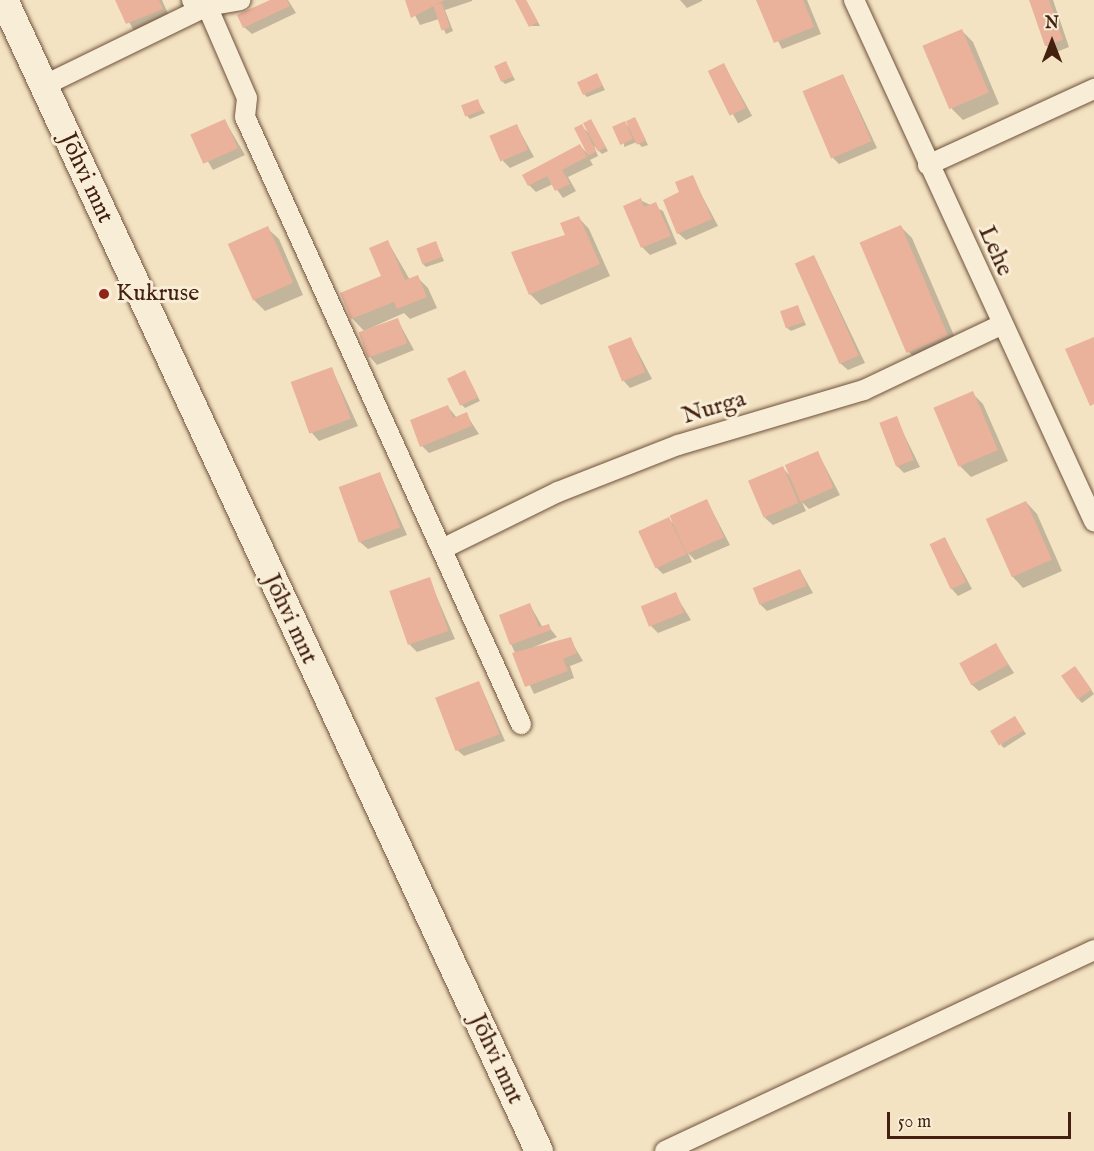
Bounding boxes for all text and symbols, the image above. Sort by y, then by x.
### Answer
north arrow [1022,12,1082,72]
text: N [1045,14,1059,34]
street label: Jõhvi mnt [53,128,119,228]
street label: Lehe [971,221,1019,281]
place label: Kukruse [116,280,199,308]
marker: Kukruse [97,287,111,301]
street label: Nurga [679,385,749,431]
street label: Jõhvi mnt [257,569,323,669]
street label: Jõhvi mnt [463,1009,529,1109]
scale bar [890,1100,1074,1138]
text: 50 m [898,1111,931,1134]

